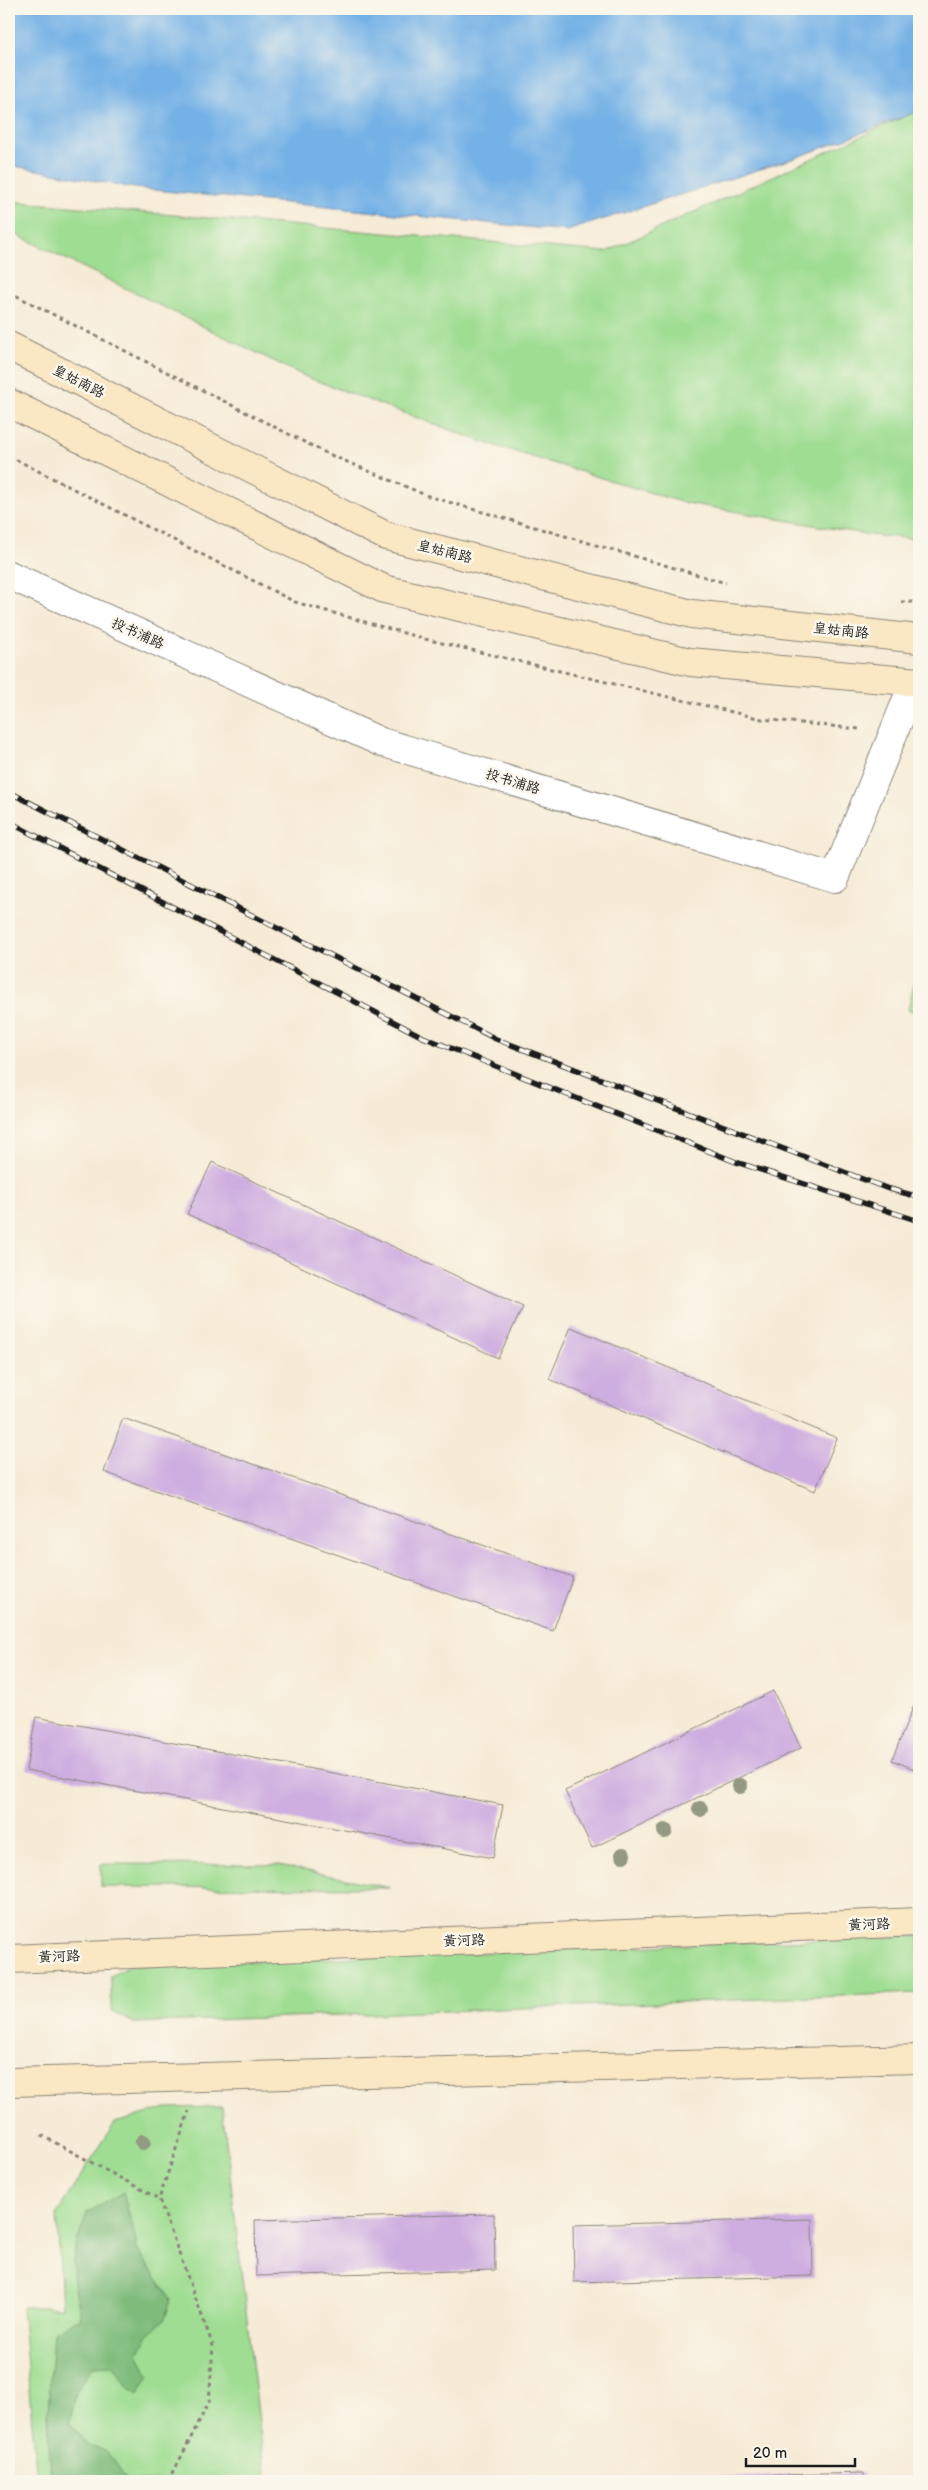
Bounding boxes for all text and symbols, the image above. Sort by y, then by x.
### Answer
street label: 皇姑南路 [50,361,108,402]
street label: 皇姑南路 [416,536,474,567]
street label: 投书浦路 [109,614,167,653]
street label: 皇姑南路 [812,619,870,642]
street label: 投书浦路 [484,765,542,798]
street label: 黄河路 [848,1915,890,1934]
street label: 黄河路 [443,1931,485,1950]
street label: 黄河路 [38,1947,80,1966]
scale bar [746,2435,854,2467]
text: 20 m [753,2444,787,2463]

